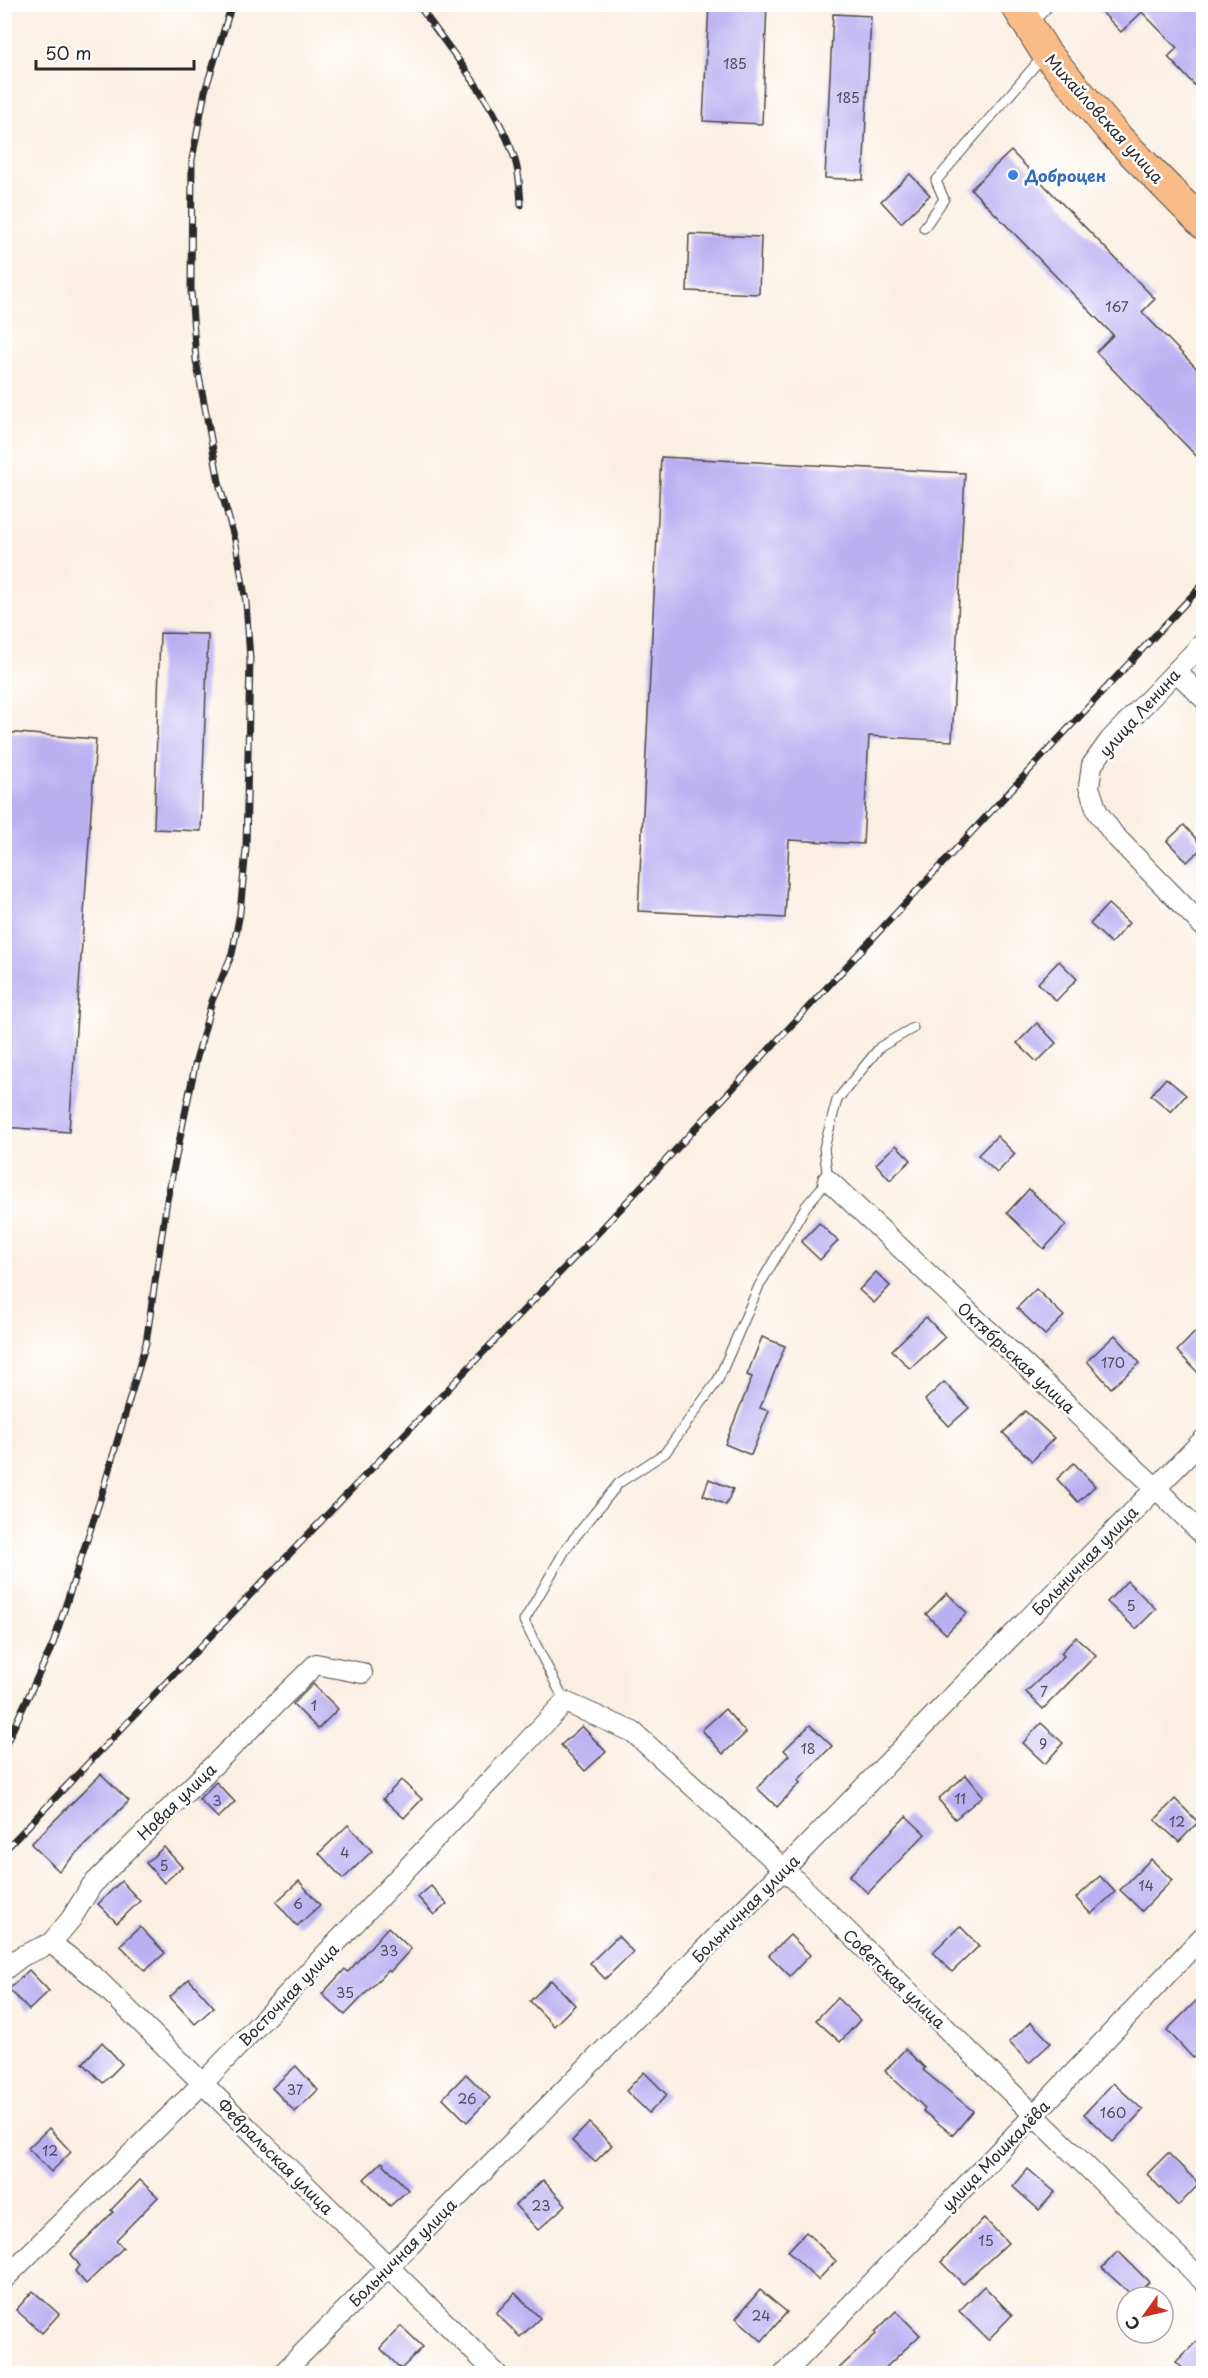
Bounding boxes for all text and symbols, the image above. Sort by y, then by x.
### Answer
scale bar [36,33,194,71]
text: 50 m [45,39,92,66]
street label: Михайловская улица [1040,48,1170,188]
house number: 185 [723,53,747,74]
house number: 185 [836,87,860,108]
place label: Доброцен [1024,163,1106,187]
marker: Доброцен [1006,168,1020,182]
house number: 167 [1105,296,1129,317]
street label: улица Ленина [1093,663,1185,761]
street label: Октябрьская улица [953,1296,1081,1418]
house number: 170 [1101,1352,1125,1373]
street label: Больничная улица [1025,1500,1143,1620]
house number: 5 [1126,1595,1136,1616]
house number: 7 [1040,1681,1048,1702]
house number: 1 [311,1695,317,1716]
house number: 9 [1039,1733,1047,1754]
house number: 18 [800,1738,816,1759]
street label: Новая улица [131,1757,221,1845]
house number: 11 [954,1788,966,1809]
house number: 3 [212,1790,222,1811]
house number: 12 [1169,1811,1185,1832]
house number: 4 [340,1842,350,1863]
street label: Больничная улица [686,1849,804,1967]
house number: 5 [159,1855,169,1876]
house number: 14 [1138,1875,1154,1896]
house number: 6 [293,1893,303,1914]
street label: Советская улица [838,1923,952,2033]
street label: Восточная улица [232,1937,344,2051]
house number: 33 [380,1940,398,1961]
house number: 35 [336,1982,354,2003]
house number: 37 [287,2079,304,2100]
house number: 26 [457,2088,477,2109]
street label: Февральская улица [212,2092,340,2220]
street label: улица Мошкалёва [936,2094,1055,2216]
house number: 160 [1100,2102,1126,2123]
house number: 12 [42,2140,58,2161]
street label: Больничная улица [343,2193,461,2311]
house number: 23 [532,2195,550,2216]
house number: 15 [978,2230,994,2251]
north arrow [1115,2285,1175,2345]
house number: 24 [752,2305,770,2326]
text: С [1118,2312,1145,2336]

